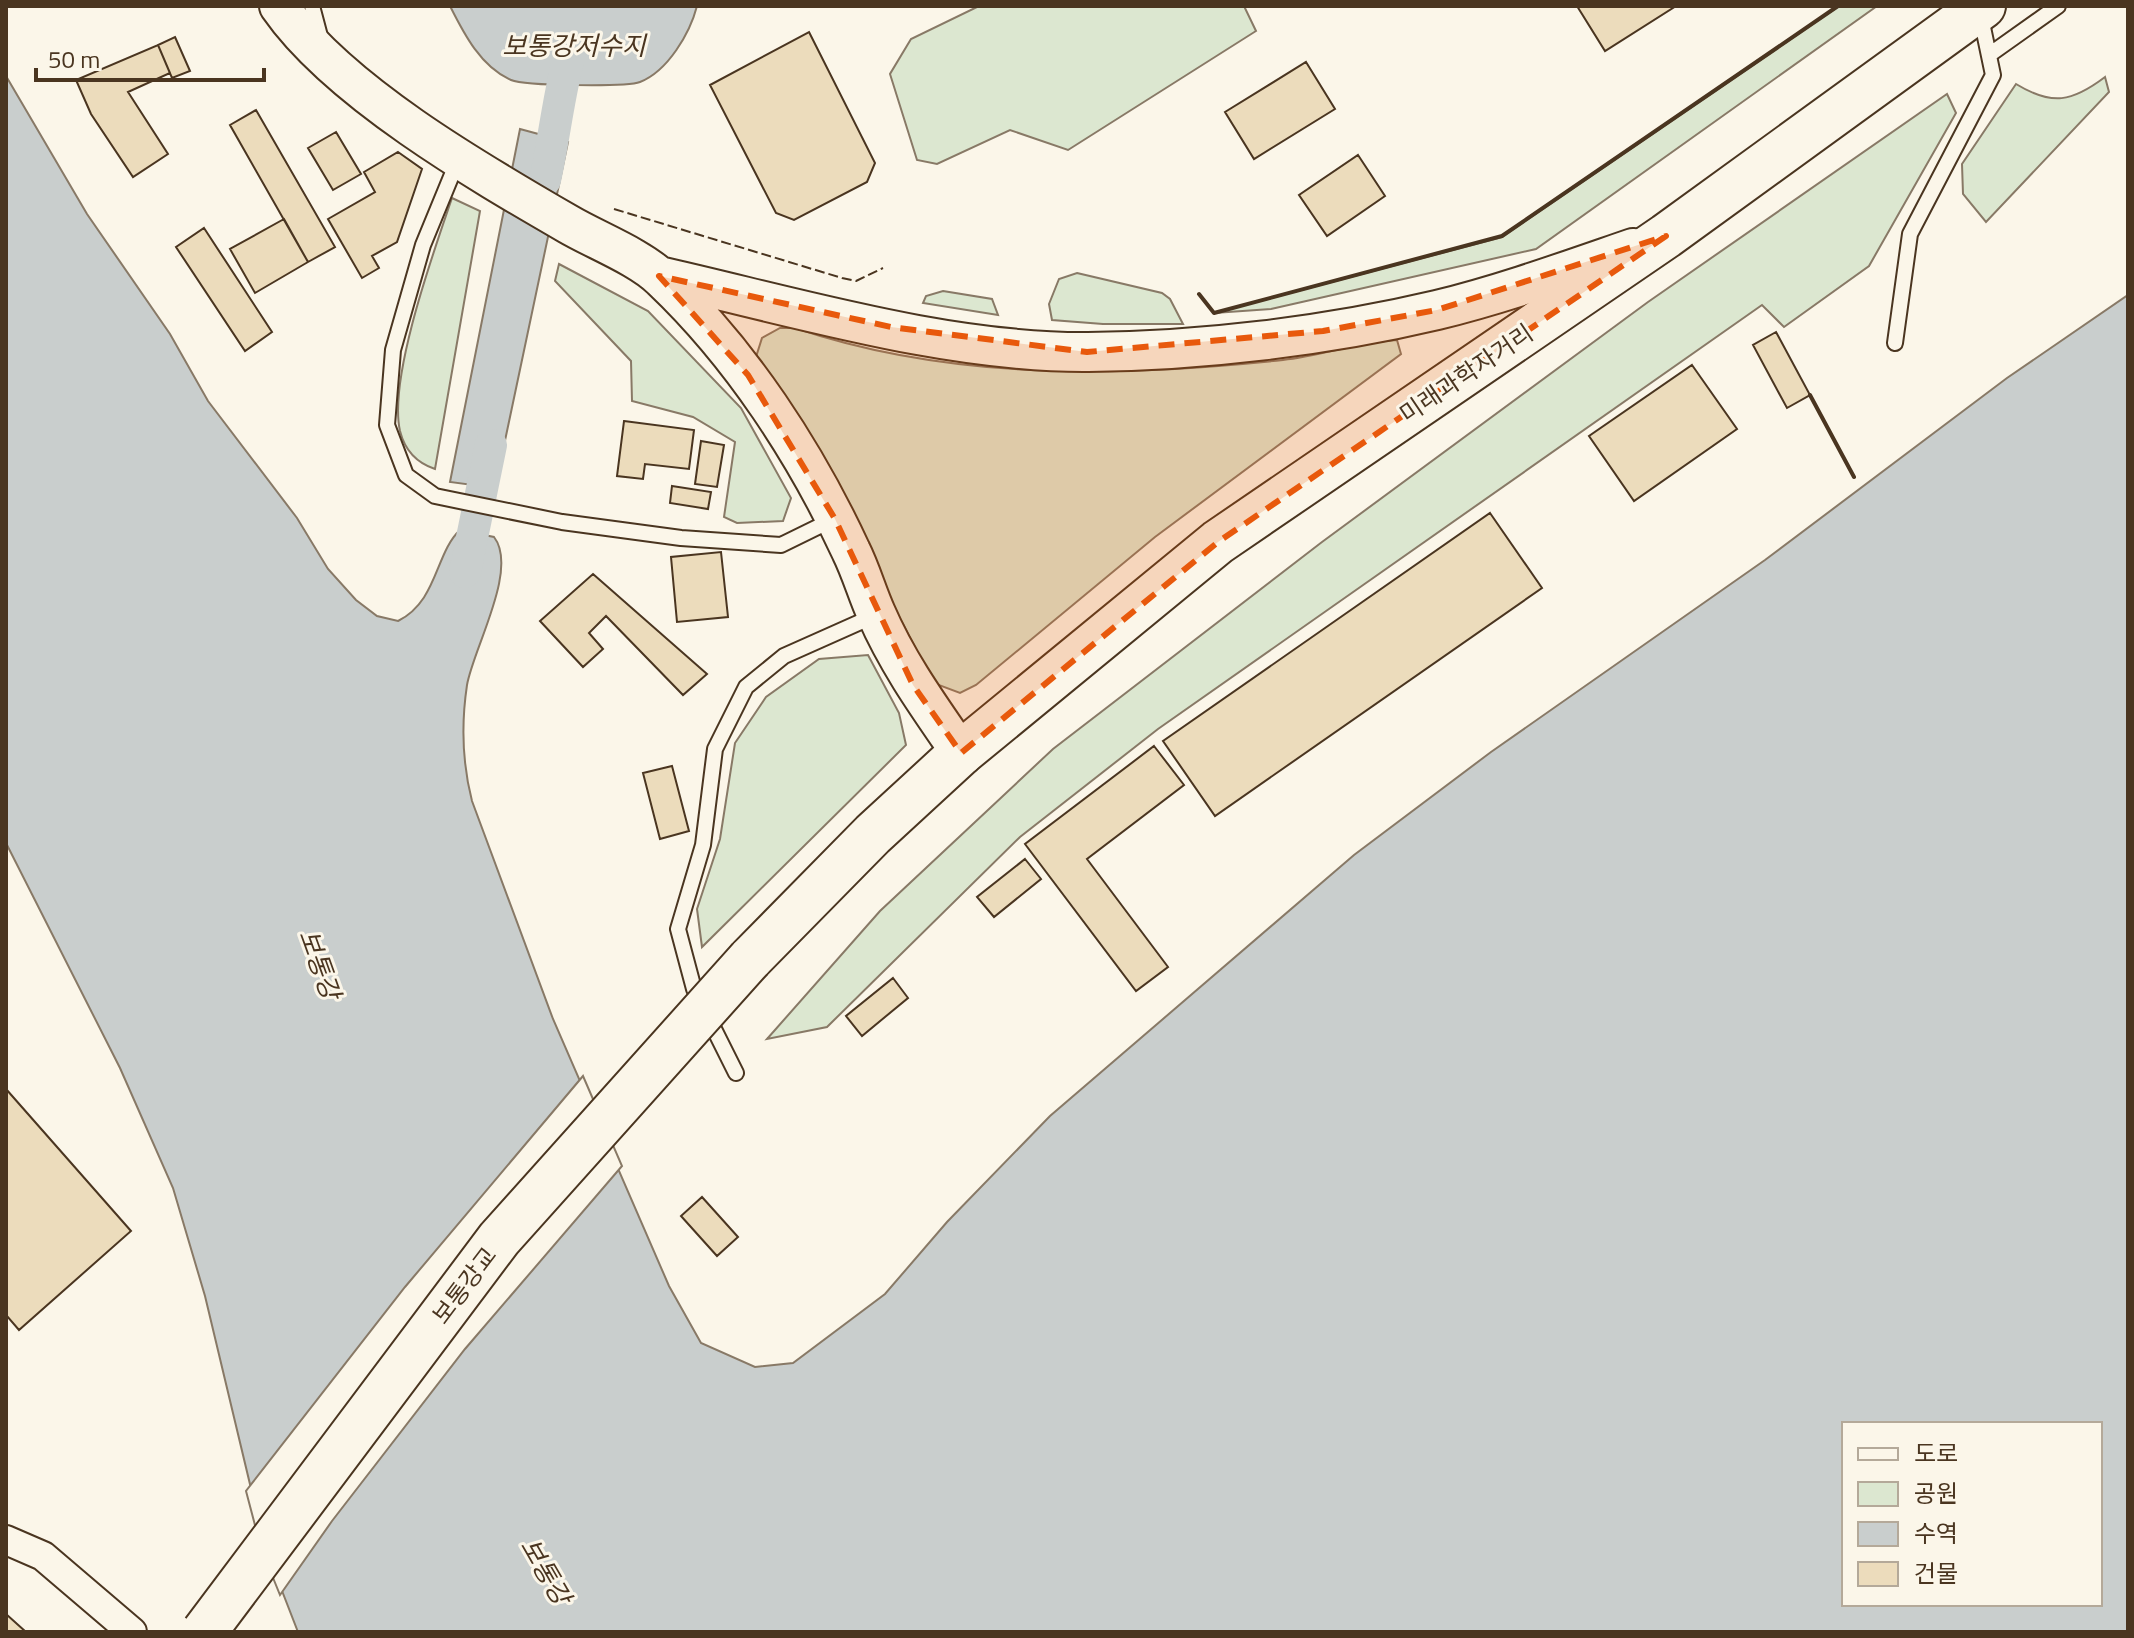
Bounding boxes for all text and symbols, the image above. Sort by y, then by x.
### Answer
water label: 보통강저수지 [502,26,648,65]
scale bar [36,32,264,82]
text: 50 m [48,41,100,77]
street label: 미래과학자거리 [1392,315,1540,431]
water label: 보통강 [289,924,352,1007]
street label: 보통강교 [423,1239,505,1331]
legend [1842,1422,2102,1606]
text: 도로 [1914,1435,1958,1471]
text: 공원 [1914,1475,1958,1511]
text: 수역 [1914,1515,1958,1551]
water label: 보통강 [511,1530,582,1614]
text: 건물 [1914,1555,1958,1591]

